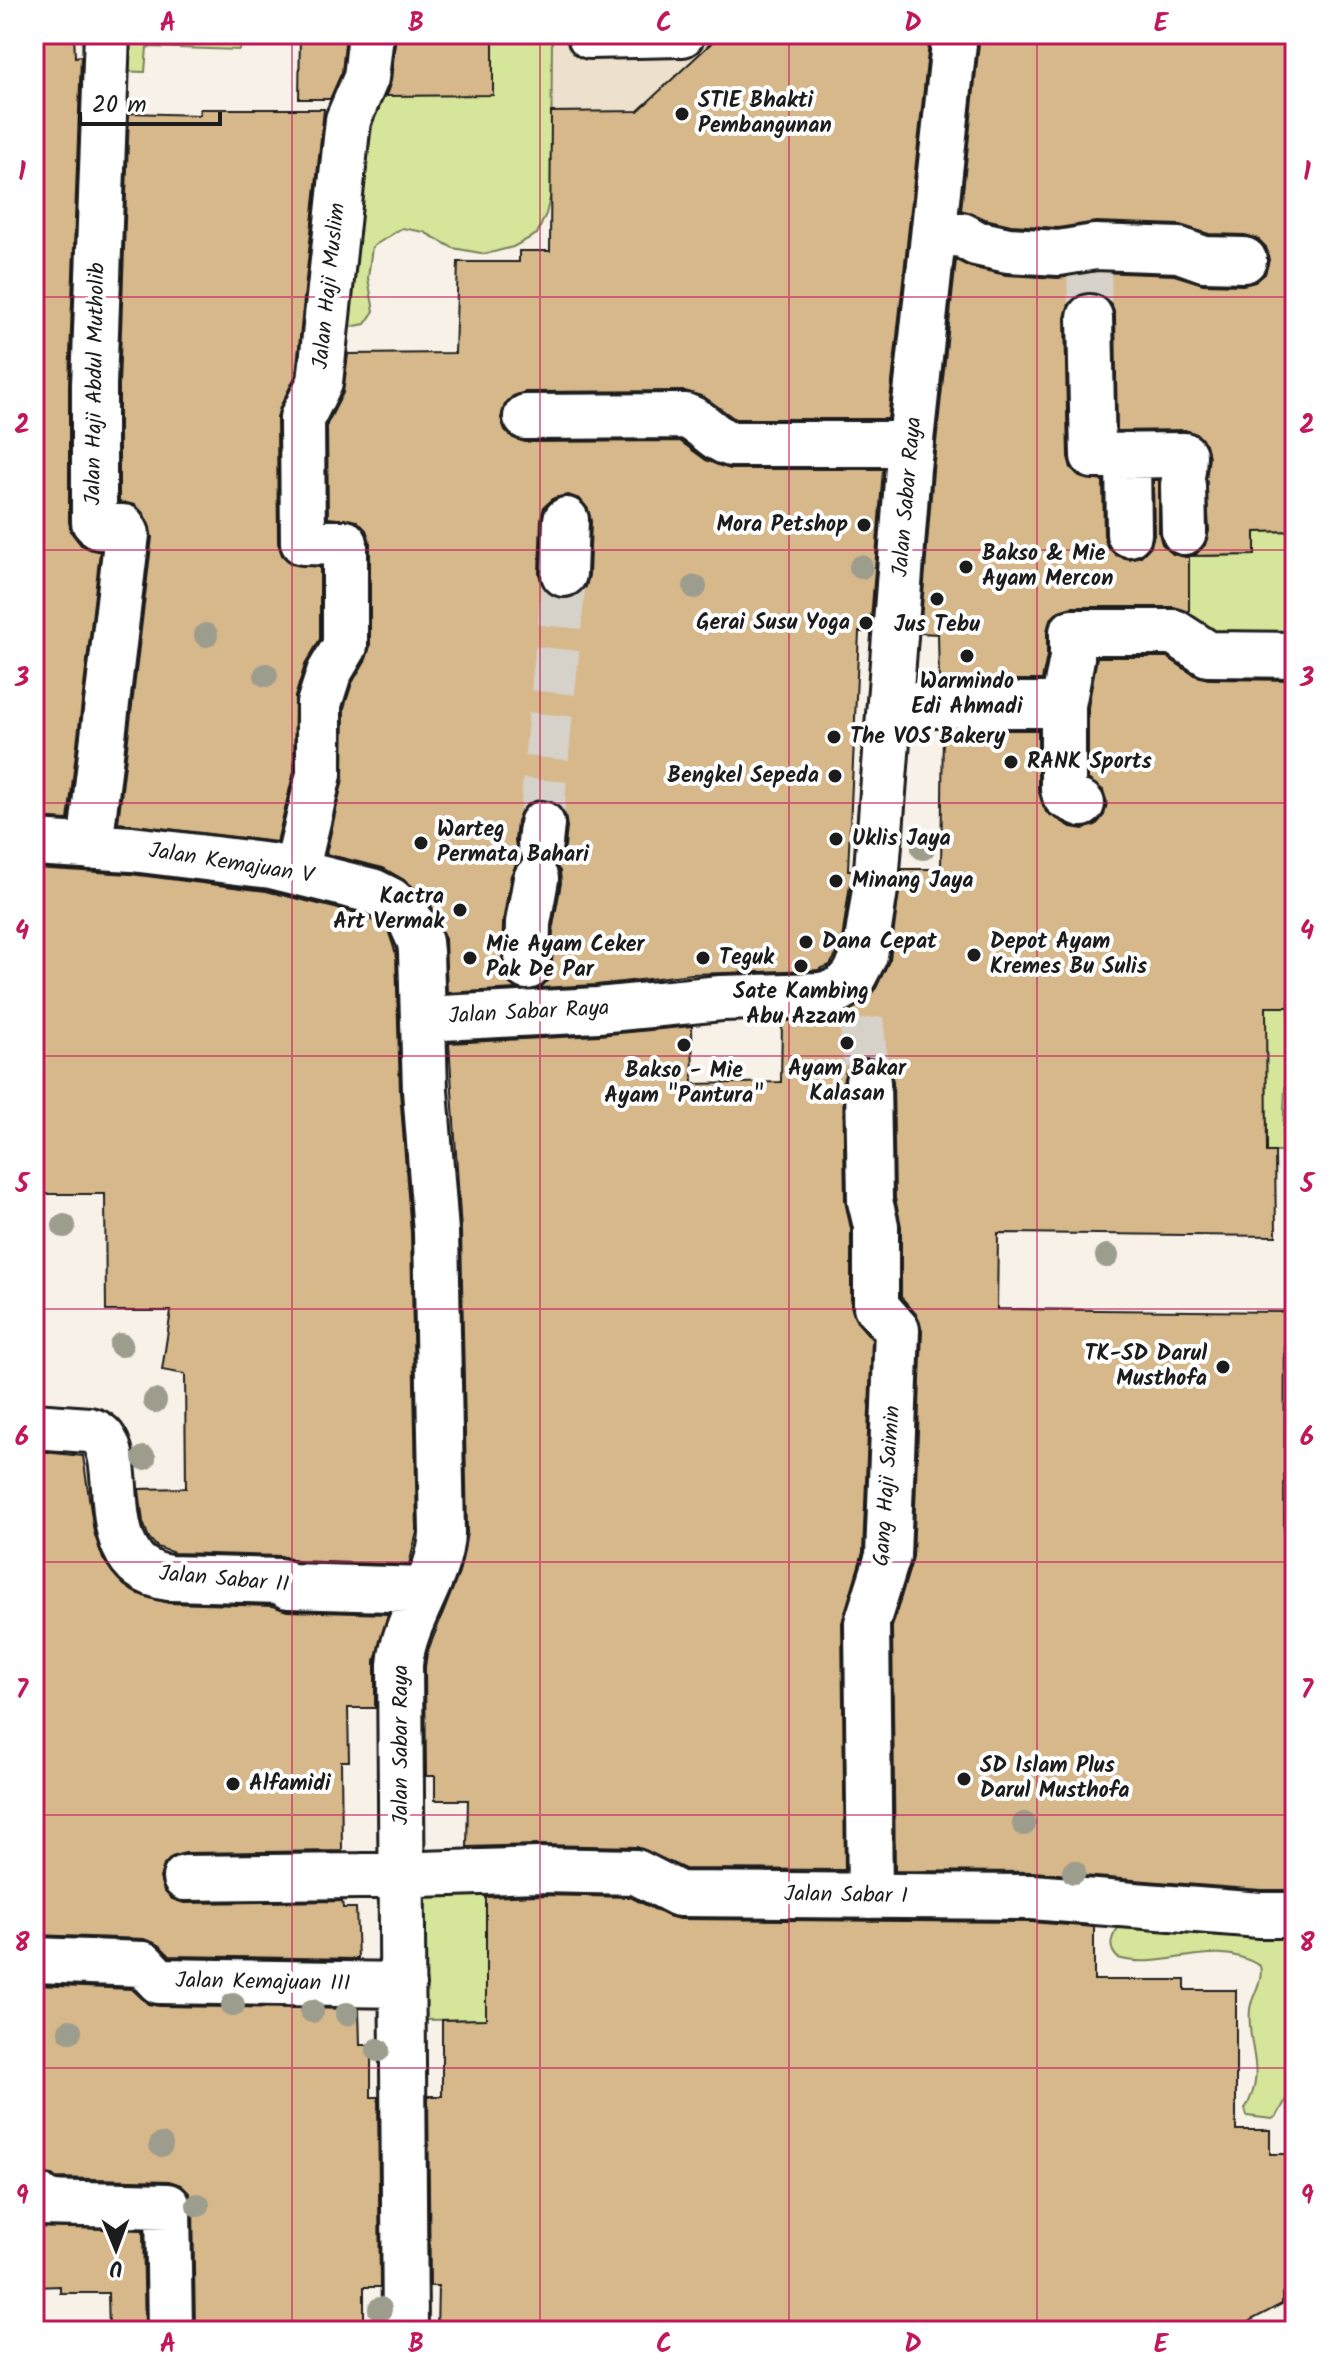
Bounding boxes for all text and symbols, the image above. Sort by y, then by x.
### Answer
text: A [160,3,176,45]
text: B [408,3,424,45]
text: C [656,3,672,45]
text: D [904,3,922,45]
text: E [1154,3,1170,45]
scale bar [80,76,220,126]
place label: STIE Bhakti Pembangunan [698,84,832,144]
text: 20 m [92,86,147,125]
marker: STIE Bhakti Pembangunan [673,105,691,123]
text: 1 [18,152,26,194]
text: 1 [1303,152,1311,194]
street label: Jalan Haji Muslim [304,201,356,371]
street label: Jalan Haji Abdul Mutholib [76,262,116,506]
text: 2 [14,405,30,447]
text: 2 [1299,405,1315,447]
street label: Jalan Sabar Raya [884,415,932,579]
place label: Mora Petshop [716,508,848,543]
marker: Mora Petshop [855,516,873,534]
place label: Bakso & Mie Ayam Mercon [982,537,1113,597]
marker: Bakso & Mie Ayam Mercon [957,558,975,576]
marker: Jus Tebu [928,590,946,608]
place label: Gerai Susu Yoga [696,606,850,641]
place label: Jus Tebu [894,608,980,643]
marker: Gerai Susu Yoga [857,614,875,632]
marker: Warmindo Edi Ahmadi [958,647,976,665]
text: 3 [14,658,29,700]
text: 3 [1299,658,1314,700]
place label: Warmindo Edi Ahmadi [911,665,1024,725]
place label: The VOS Bakery [850,720,1006,755]
marker: The VOS Bakery [825,728,843,746]
place label: RANK Sports [1027,745,1153,780]
marker: RANK Sports [1002,753,1020,771]
place label: Bengkel Sepeda [667,759,819,794]
marker: Bengkel Sepeda [826,767,844,785]
place label: Warteg Permata Bahari [437,813,590,873]
place label: Uklis Jaya [852,822,951,857]
marker: Uklis Jaya [827,830,845,848]
street label: Jalan Kemajuan V [146,834,318,895]
marker: Warteg Permata Bahari [412,834,430,852]
place label: Minang Jaya [852,864,974,899]
marker: Minang Jaya [827,872,845,890]
place label: Kactra Art Vermak [333,880,445,940]
marker: Kactra Art Vermak [451,901,469,919]
text: 4 [15,911,29,953]
text: 4 [1300,911,1314,953]
place label: Dana Cepat [822,925,938,960]
place label: Depot Ayam Kremes Bu Sulis [990,925,1148,985]
place label: Mie Ayam Ceker Pak De Par [486,928,645,988]
marker: Dana Cepat [797,933,815,951]
place label: Teguk [719,941,775,976]
marker: Depot Ayam Kremes Bu Sulis [965,946,983,964]
marker: Mie Ayam Ceker Pak De Par [461,949,479,967]
marker: Teguk [694,949,712,967]
marker: Sate Kambing Abu Azzam [792,957,810,975]
place label: Sate Kambing Abu Azzam [733,975,869,1035]
street label: Jalan Sabar Raya [448,991,610,1035]
marker: Ayam Bakar Kalasan [838,1034,856,1052]
marker: Bakso - Mie Ayam "Pantura" [675,1036,693,1054]
place label: Ayam Bakar Kalasan [788,1052,907,1112]
place label: Bakso - Mie Ayam "Pantura" [604,1054,764,1114]
text: 5 [14,1164,30,1206]
text: 5 [1299,1164,1315,1206]
place label: TK-SD Darul Musthofa [1084,1337,1207,1397]
marker: TK-SD Darul Musthofa [1214,1358,1232,1376]
street label: Gang Haji Saimin [865,1404,911,1568]
text: 6 [15,1417,29,1459]
text: 6 [1300,1417,1314,1459]
street label: Jalan Sabar II [157,1557,291,1603]
street label: Jalan Sabar Raya [384,1665,419,1825]
text: 7 [16,1670,29,1712]
text: 7 [1301,1670,1314,1712]
place label: SD Islam Plus Darul Musthofa [980,1749,1130,1809]
place label: Alfamidi [249,1767,332,1802]
marker: SD Islam Plus Darul Musthofa [955,1770,973,1788]
marker: Alfamidi [224,1775,242,1793]
street label: Jalan Sabar I [784,1877,908,1915]
text: 8 [14,1923,30,1965]
text: 8 [1299,1923,1315,1965]
street label: Jalan Kemajuan III [175,1964,351,2002]
text: 9 [15,2176,29,2218]
text: 9 [1300,2176,1314,2218]
north arrow [76,2209,156,2289]
text: U [109,2249,123,2284]
text: A [160,2324,176,2365]
text: B [408,2324,424,2365]
text: C [656,2324,672,2365]
text: D [904,2324,922,2365]
text: E [1154,2324,1170,2365]

